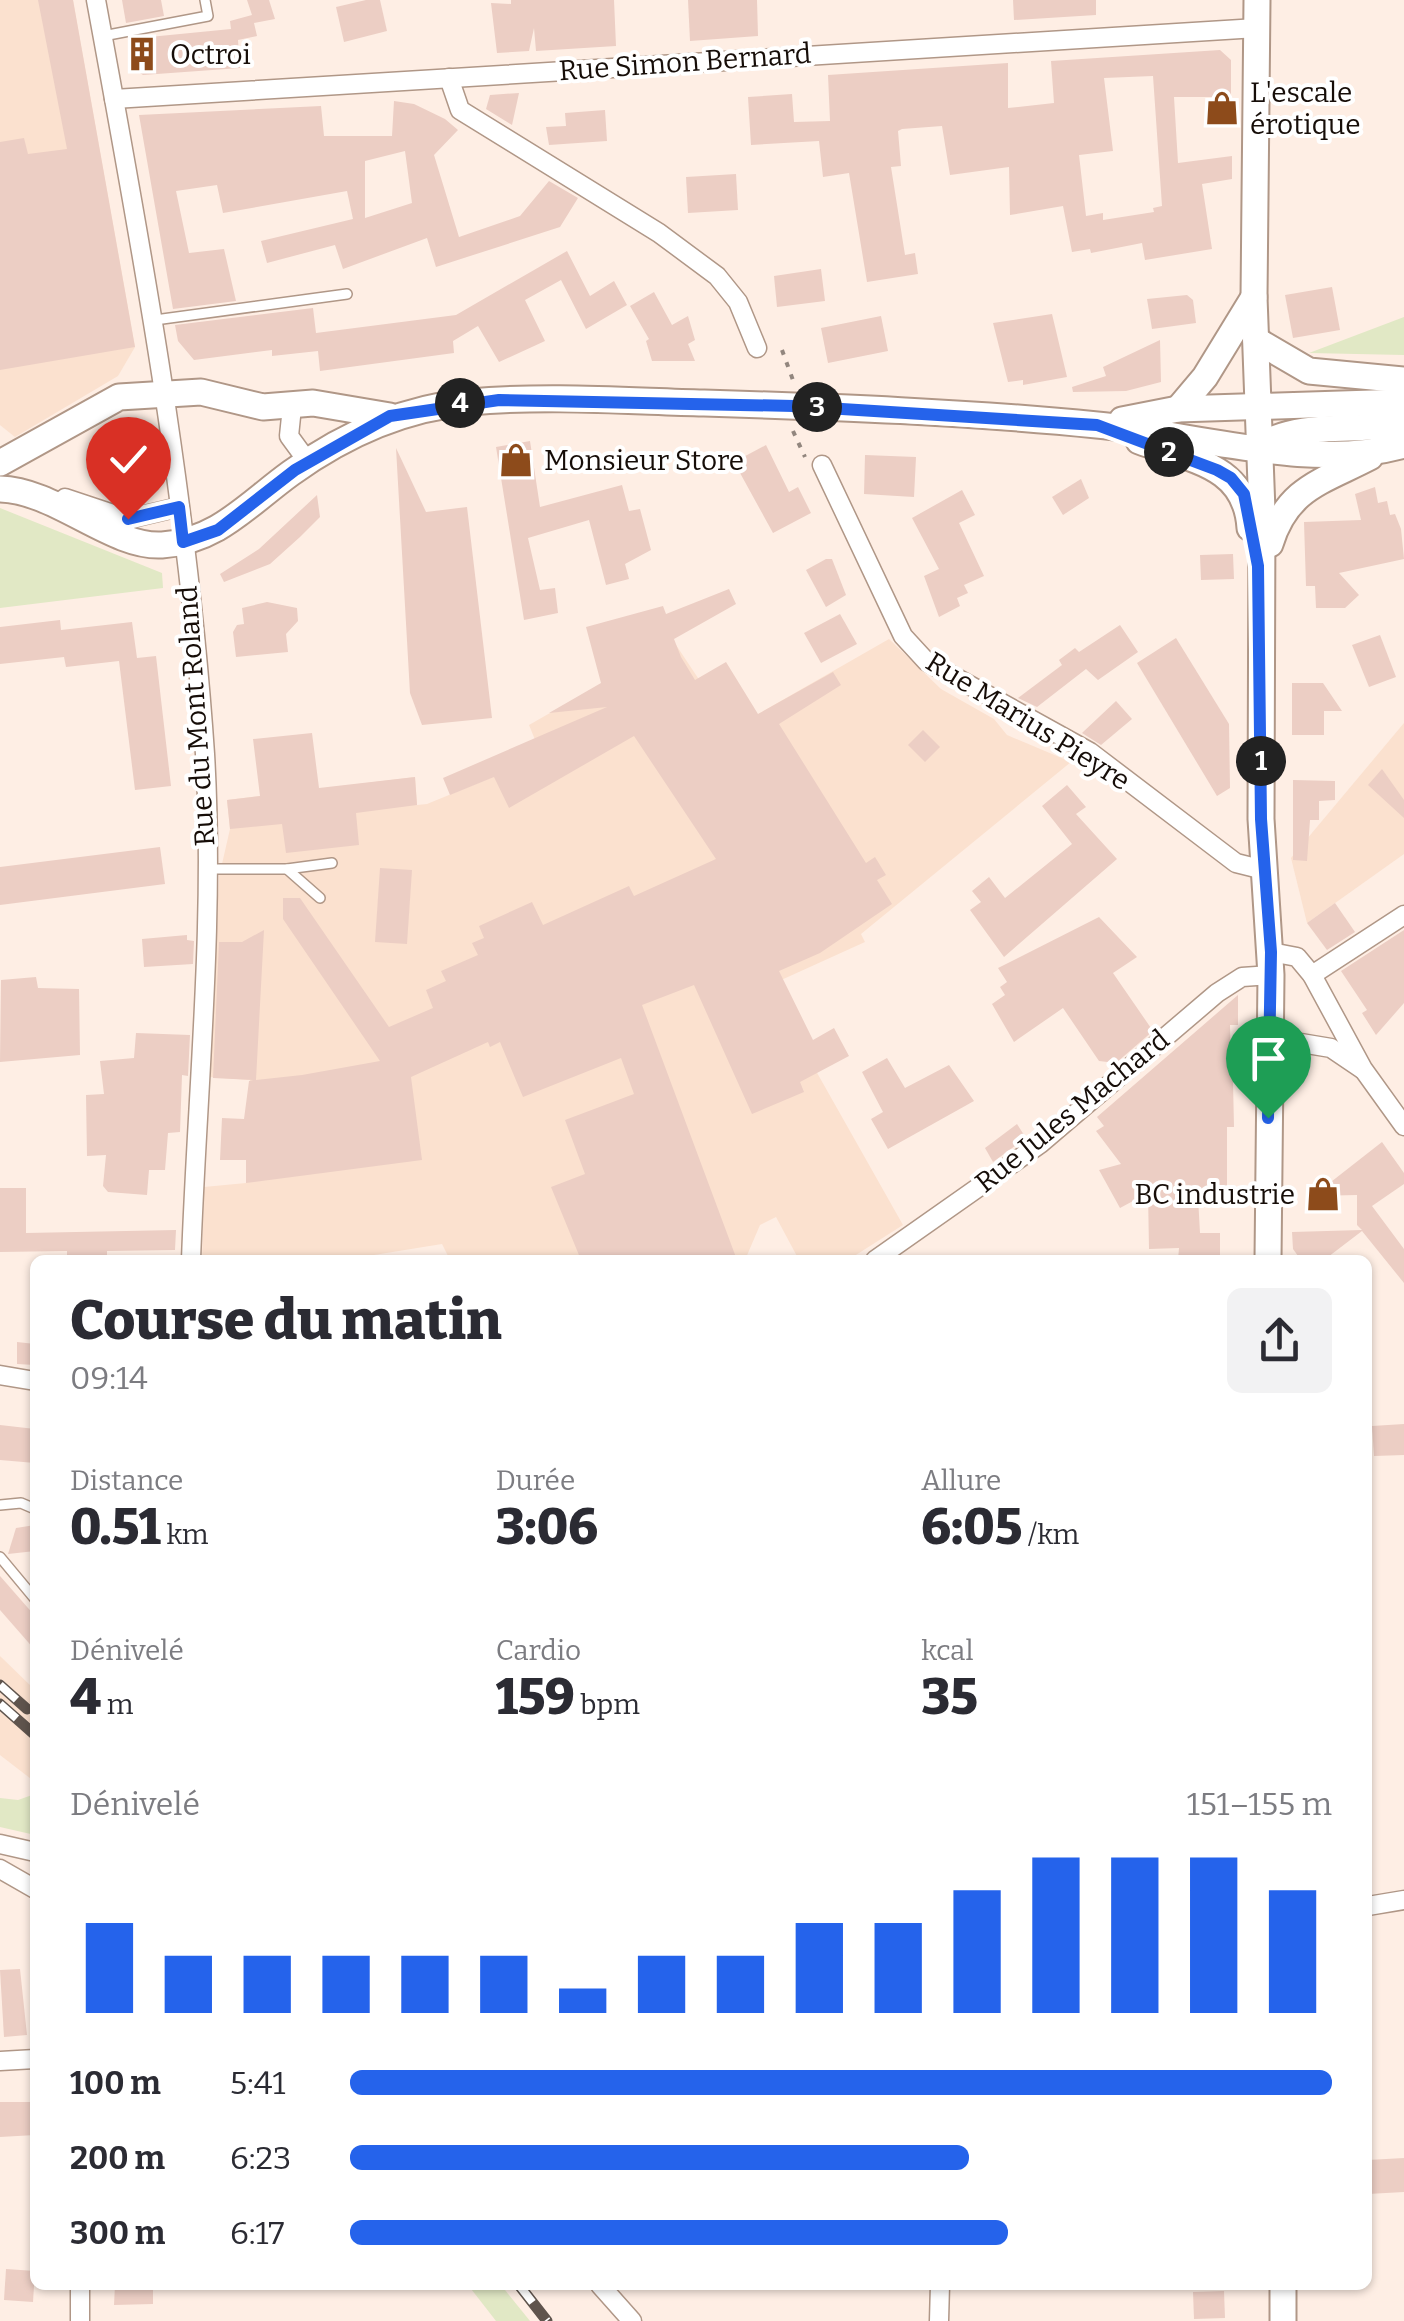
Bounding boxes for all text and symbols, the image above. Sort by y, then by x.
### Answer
building icon: Octroi [123,35,161,73]
street label: Rue Simon Bernard [558,37,812,87]
place label: Octroi [170,38,251,71]
place label: L'escale érotique [1250,76,1361,141]
shop icon: L'escale érotique [1203,89,1241,127]
pin: 4 [435,378,485,428]
pin: 3 [792,382,842,432]
text: 4 [451,386,469,419]
text: 3 [809,390,825,423]
pin [86,417,171,520]
pin: 2 [1144,427,1194,477]
icon: check [101,432,156,487]
text: 2 [1161,435,1177,468]
shop icon: Monsieur Store [497,441,535,479]
place label: Monsieur Store [544,444,744,477]
street label: Rue du Mont Roland [170,585,222,847]
street label: Rue Marius Pieyre [920,645,1136,797]
pin: 1 [1236,736,1286,786]
text: 1 [1255,744,1267,777]
pin [1226,1016,1311,1119]
street label: Rue Jules Machard [969,1023,1175,1199]
icon: arrive [1241,1031,1296,1086]
shop icon: BC industrie [1304,1175,1342,1213]
place label: BC industrie [1135,1178,1295,1211]
text: Course du matin [70,1288,502,1354]
button: share [1227,1288,1332,1393]
text: 09:14 [70,1359,148,1397]
text: Distance [70,1464,183,1497]
text: Durée [496,1464,575,1497]
text: Allure [921,1464,1001,1497]
text: 0.51 [70,1497,161,1557]
text: 3:06 [496,1497,598,1557]
text: 6:05 [921,1497,1022,1557]
text: km [161,1518,209,1551]
text: /km [1022,1518,1079,1551]
text: Dénivelé [70,1634,184,1667]
text: Cardio [496,1634,581,1667]
text: kcal [921,1634,973,1667]
text: 4 [70,1667,101,1727]
text: 159 [496,1667,575,1727]
text: 35 [921,1667,978,1727]
text: m [101,1688,133,1721]
text: bpm [575,1688,640,1721]
text: Dénivelé [70,1785,200,1823]
text: 151–155 m [1187,1785,1332,1823]
text: 100 m [70,2064,161,2102]
text: 5:41 [230,2064,286,2102]
text: 200 m [70,2139,165,2177]
text: 6:23 [230,2139,291,2177]
text: 300 m [70,2214,165,2252]
text: 6:17 [230,2214,284,2252]

